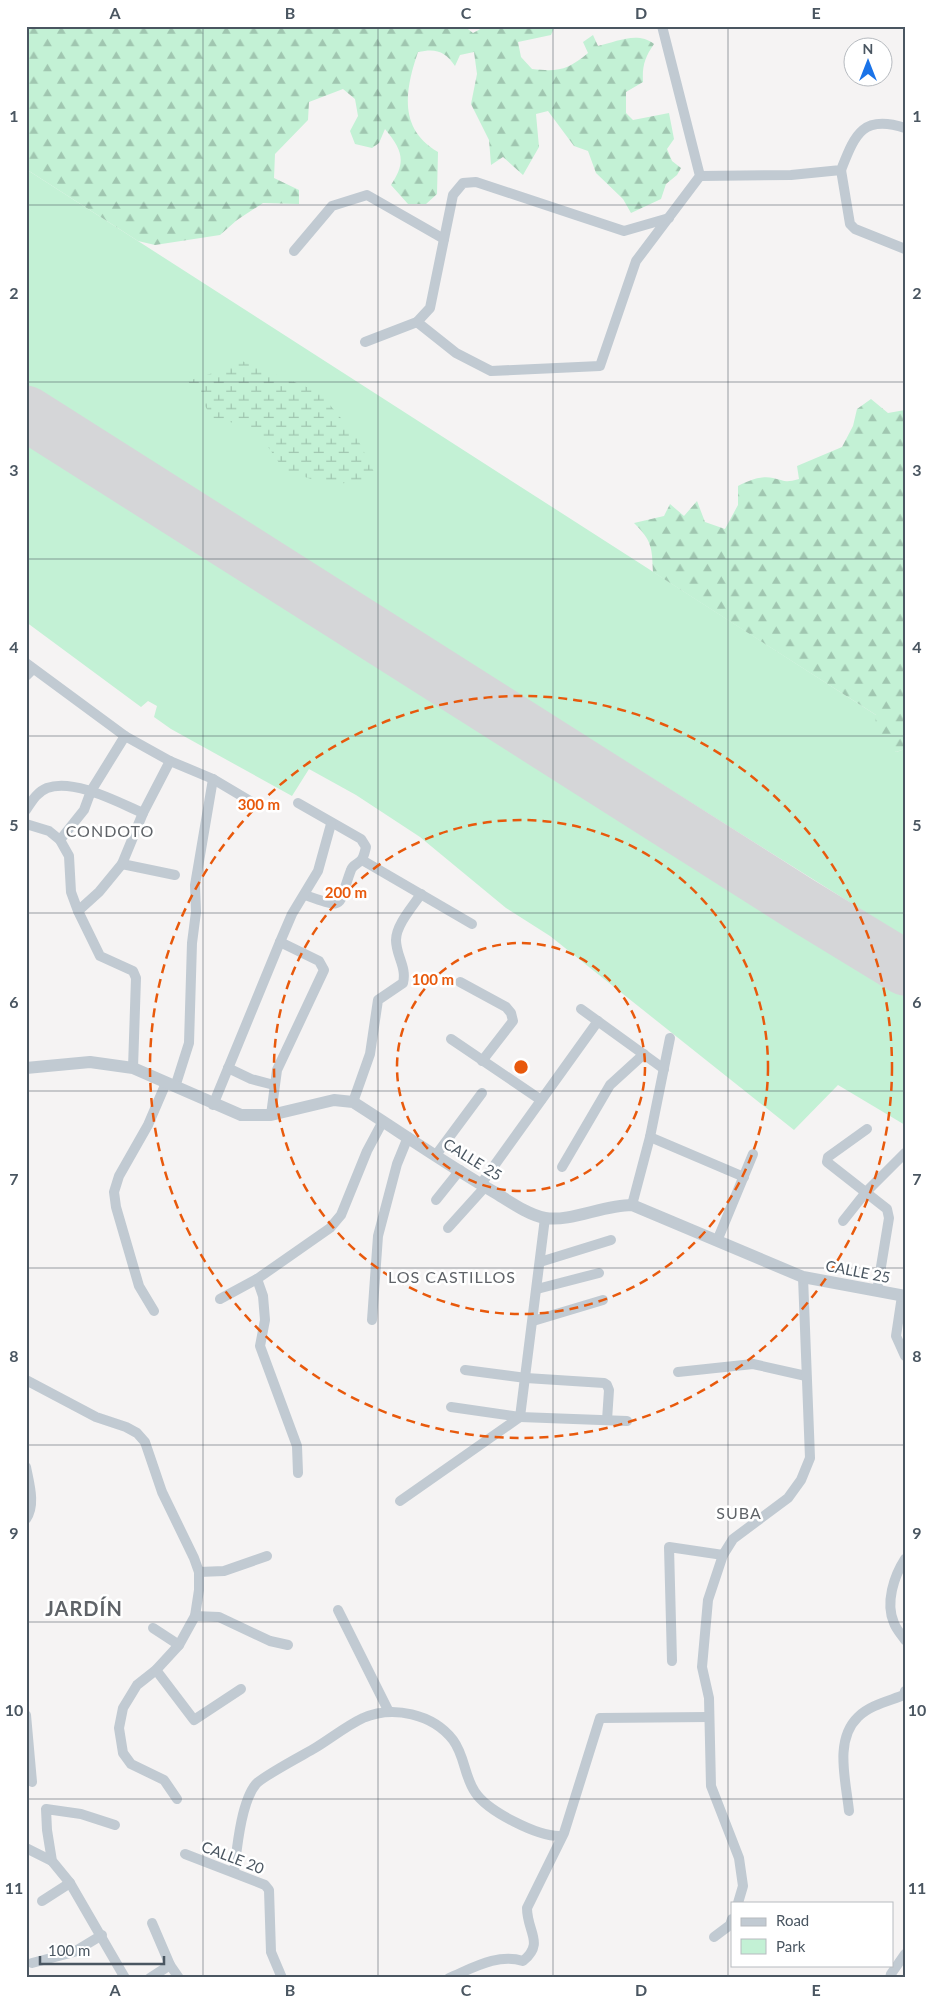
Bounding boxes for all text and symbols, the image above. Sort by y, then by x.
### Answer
text: A [108,3,121,22]
text: B [285,3,295,22]
text: C [461,3,472,22]
text: D [635,3,647,22]
text: E [811,3,821,22]
north arrow [844,38,894,88]
text: N [863,40,873,57]
text: 1 [9,106,19,125]
text: 1 [912,106,922,125]
text: 2 [9,283,19,302]
text: 2 [912,283,922,302]
text: 3 [9,460,19,479]
text: 3 [912,460,922,479]
text: 4 [9,637,19,656]
text: 4 [912,637,922,656]
text: 300 m [238,795,280,813]
text: 5 [9,815,19,834]
text: 5 [912,815,922,834]
district label: CONDOTO [66,821,154,840]
text: 200 m [325,883,367,901]
text: 100 m [412,970,454,988]
text: 6 [9,992,19,1011]
text: 6 [912,992,922,1011]
centre of rings [512,1058,530,1076]
street label: CALLE 25 [440,1134,506,1184]
text: 7 [9,1169,19,1188]
text: 7 [912,1169,922,1188]
street label: CALLE 25 [824,1256,892,1286]
district label: LOS CASTILLOS [388,1267,516,1286]
text: 8 [9,1346,19,1365]
text: 8 [912,1346,922,1365]
district label: SUBA [716,1503,762,1522]
text: 9 [9,1523,19,1542]
text: 9 [912,1523,922,1542]
district label: JARDÍN [45,1596,123,1620]
text: 10 [5,1700,23,1719]
text: 10 [908,1700,926,1719]
street label: CALLE 20 [199,1837,267,1877]
text: 11 [5,1878,23,1897]
text: 11 [908,1878,926,1897]
legend [731,1902,894,1966]
text: Road [776,1911,809,1929]
scale bar [40,1934,164,1966]
text: Park [776,1937,806,1955]
text: 100 m [48,1941,90,1959]
text: A [108,1980,121,1999]
text: B [285,1980,295,1999]
text: C [461,1980,472,1999]
text: D [635,1980,647,1999]
text: E [811,1980,821,1999]

